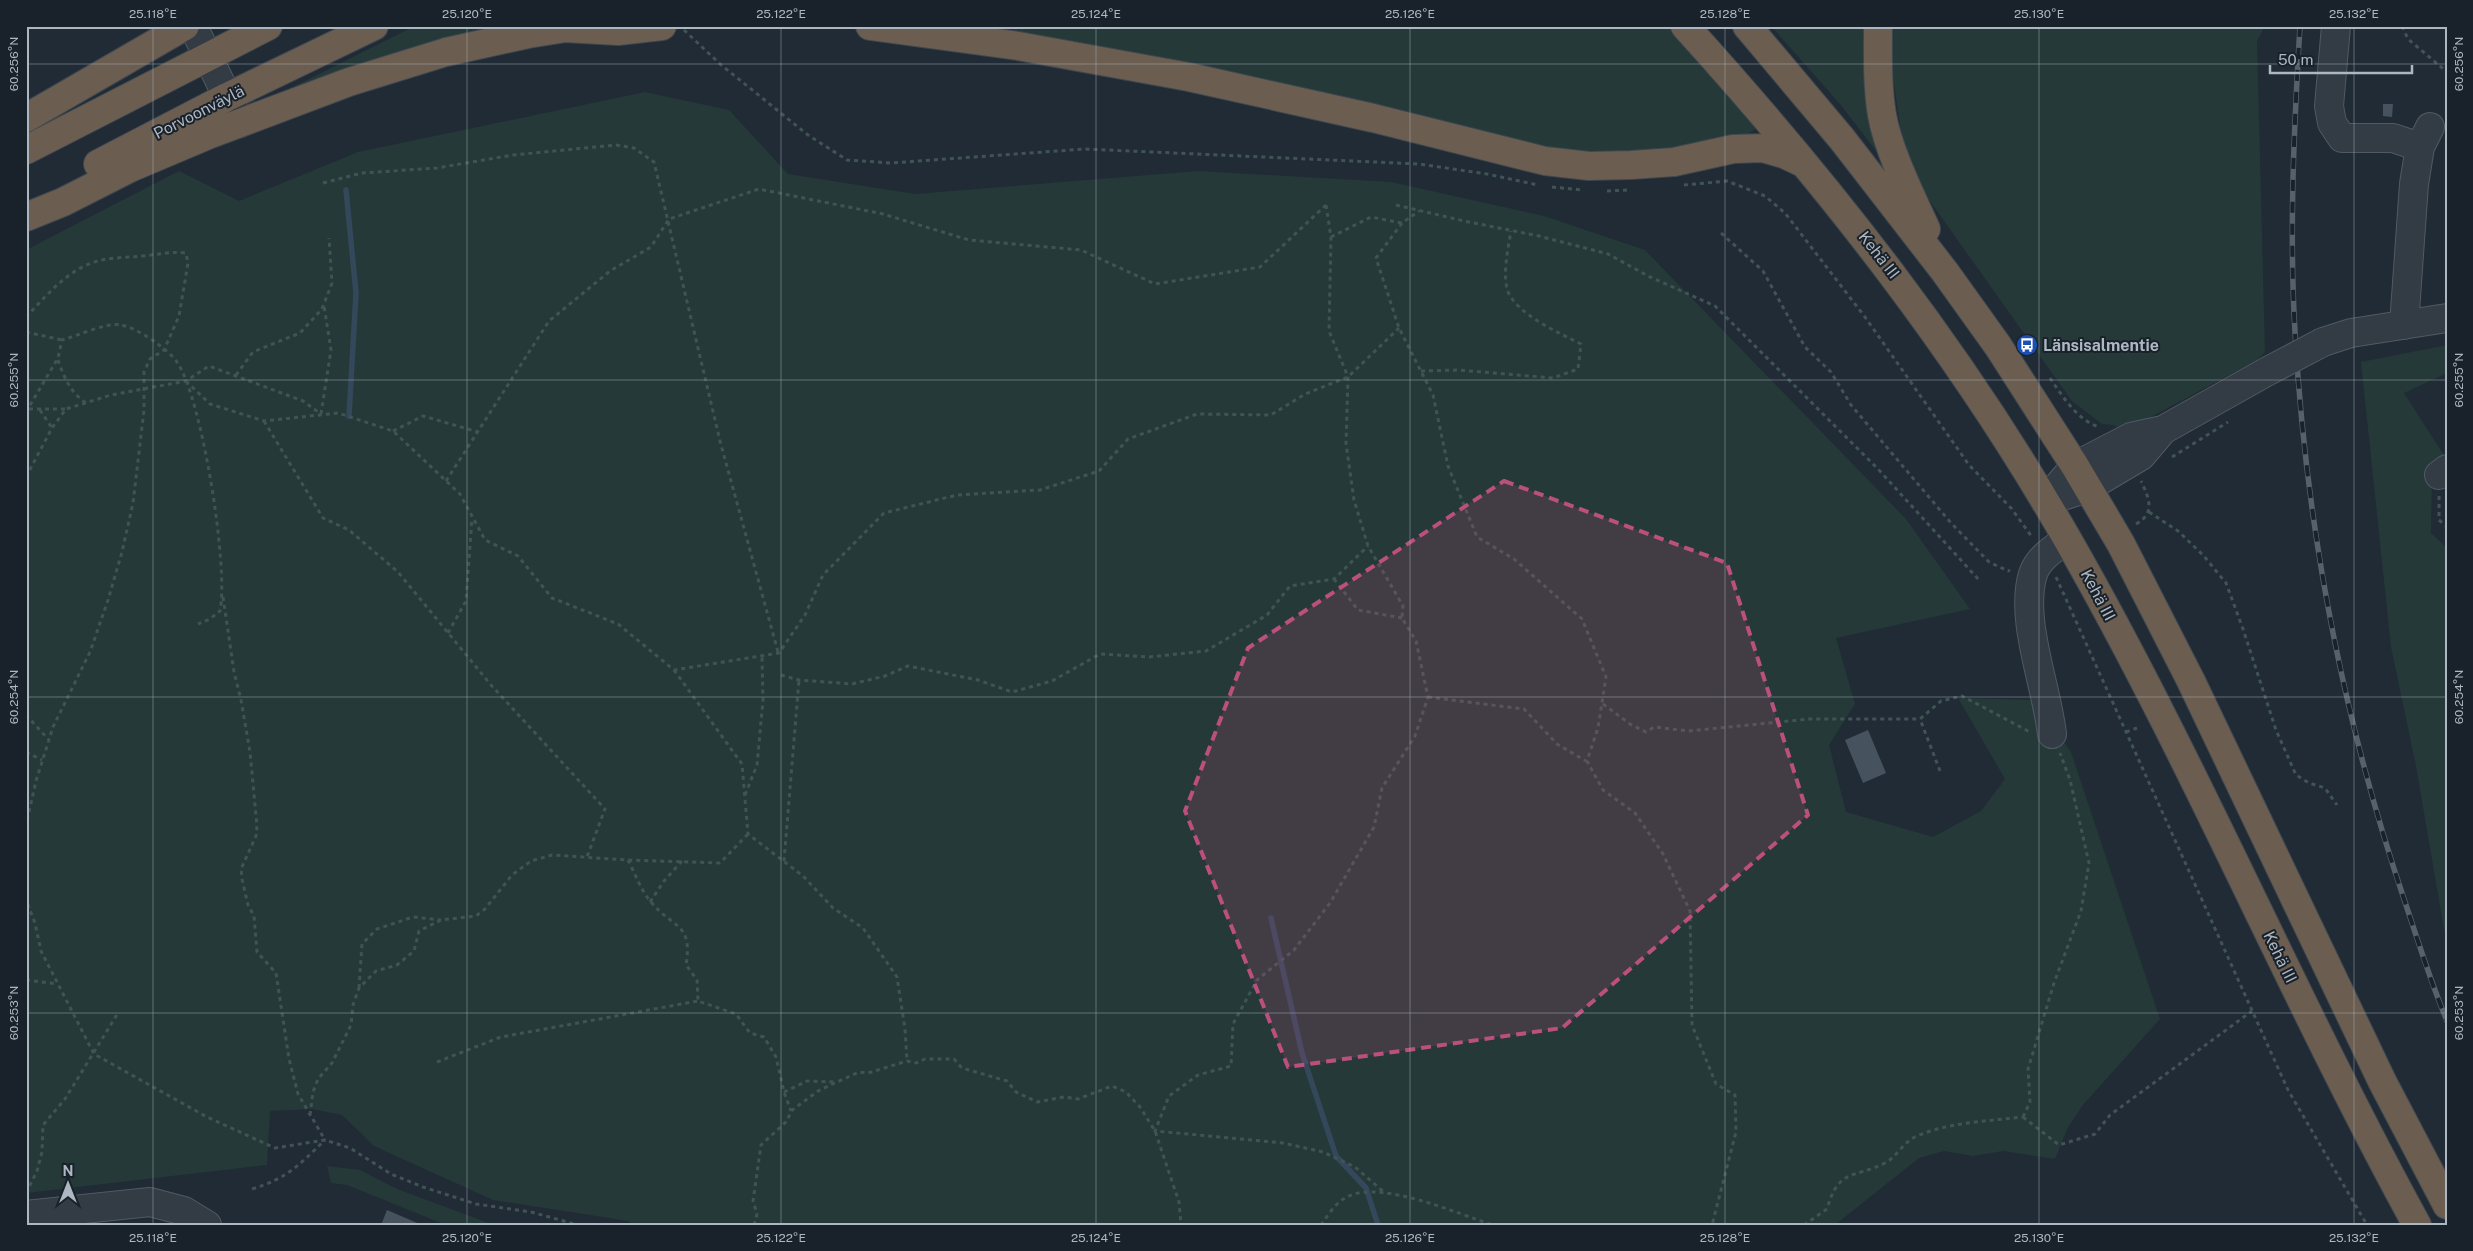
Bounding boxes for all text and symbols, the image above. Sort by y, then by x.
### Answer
text: 25.118°E [129,7,177,21]
text: 25.120°E [442,7,492,21]
text: 25.122°E [756,7,806,21]
text: 25.124°E [1071,7,1121,21]
text: 25.126°E [1385,7,1435,21]
text: 25.128°E [1700,7,1750,21]
text: 25.130°E [2014,7,2064,21]
text: 25.132°E [2329,7,2379,21]
text: 60.256°N [7,37,21,91]
text: 60.256°N [2452,37,2466,91]
scale bar [2270,42,2413,74]
text: 50 m [2278,51,2313,68]
street label: Porvoonväylä [151,81,247,143]
street label: Kehä III [1855,227,1903,283]
bus stop icon: Länsisalmentie [2015,333,2039,357]
place label: Länsisalmentie [2043,336,2159,355]
text: 60.255°N [7,353,21,407]
text: 60.255°N [2452,353,2466,407]
street label: Kehä III [2077,566,2119,624]
text: 60.254°N [7,670,21,724]
text: 60.254°N [2452,670,2466,724]
street label: Kehä III [2259,928,2301,986]
text: 60.253°N [7,986,21,1040]
text: 60.253°N [2452,986,2466,1040]
north arrow [42,1158,92,1208]
text: N [63,1163,73,1179]
text: 25.118°E [129,1231,177,1245]
text: 25.120°E [442,1231,492,1245]
text: 25.122°E [756,1231,806,1245]
text: 25.124°E [1071,1231,1121,1245]
text: 25.126°E [1385,1231,1435,1245]
text: 25.128°E [1700,1231,1750,1245]
text: 25.130°E [2014,1231,2064,1245]
text: 25.132°E [2329,1231,2379,1245]

